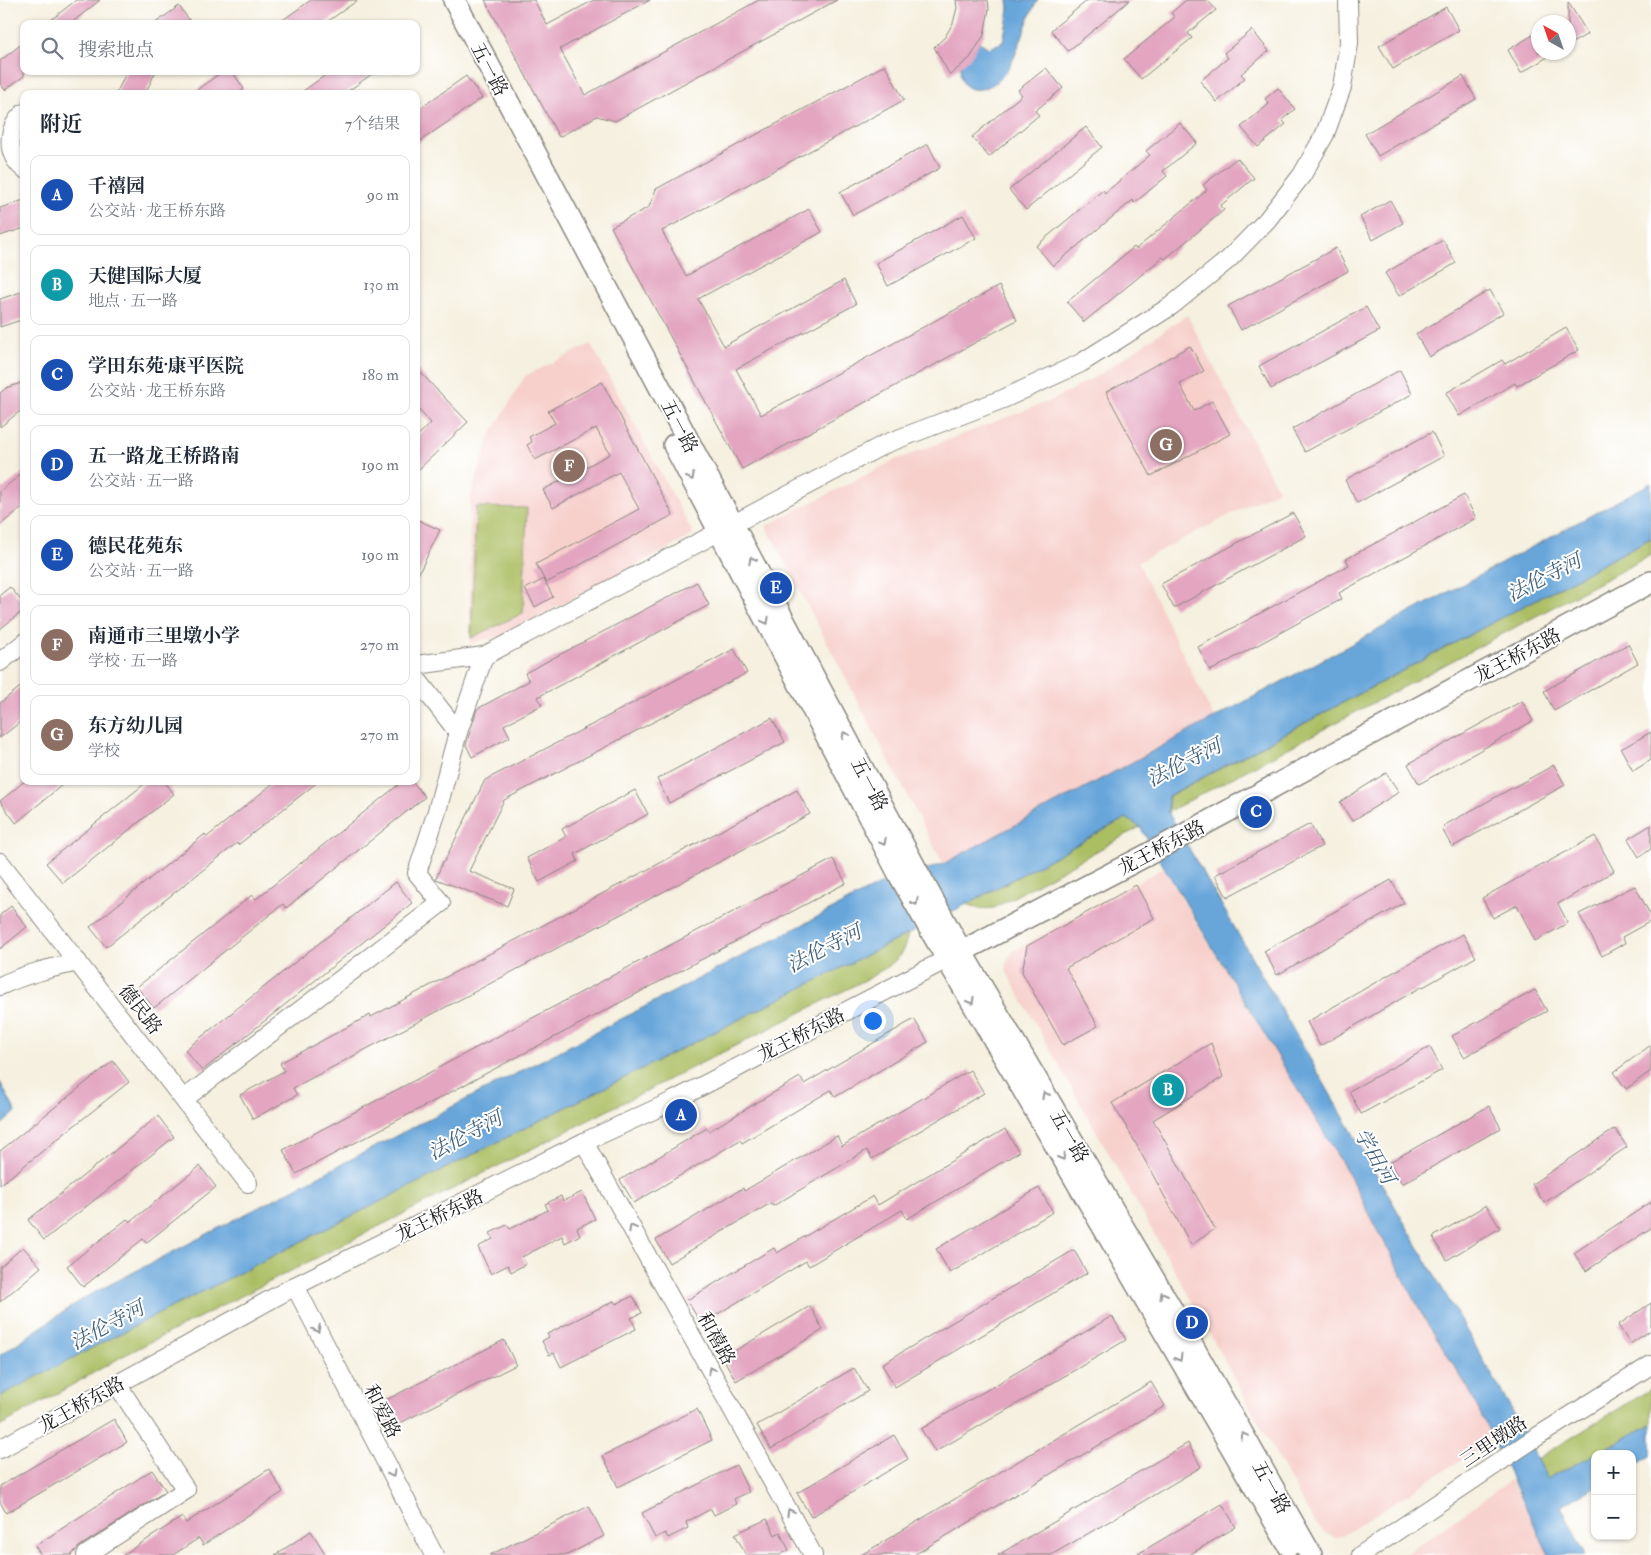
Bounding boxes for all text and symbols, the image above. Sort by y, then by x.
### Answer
north arrow [1531,15,1576,60]
search box [20,20,420,75]
icon: search [38,34,66,62]
text: 搜索地点 [78,38,154,62]
street label: 五一路 [465,39,513,100]
text: 附近 [40,111,82,138]
text: 7个结果 [345,114,400,134]
text: 千禧园 [88,174,145,198]
text: A [52,185,62,205]
text: 90 m [367,185,399,205]
text: 公交站 · 龙王桥东路 [88,201,226,221]
text: 天健国际大厦 [88,264,202,288]
text: B [52,275,62,295]
text: 130 m [363,275,399,295]
text: 地点 · 五一路 [88,291,178,311]
text: 学田东苑·康平医院 [88,354,244,378]
text: C [51,365,63,385]
text: 180 m [362,365,399,385]
text: 公交站 · 龙王桥东路 [88,381,226,401]
street label: 五一路 [655,396,703,457]
pin: G [1150,426,1182,464]
text: 五一路龙王桥路南 [88,444,240,468]
pin: F [553,447,585,485]
text: D [50,455,64,475]
text: 190 m [361,455,399,475]
text: 公交站 · 五一路 [88,471,194,491]
one-way arrow [684,472,694,481]
text: 德民花苑东 [88,534,183,558]
text: E [51,545,63,565]
text: 190 m [361,545,399,565]
water label: 法伦寺河 [1503,547,1588,607]
one-way arrow [748,557,758,566]
text: 公交站 · 五一路 [88,561,194,581]
pin: E [760,569,792,607]
one-way arrow [760,615,770,624]
street label: 龙王桥东路 [1470,623,1565,689]
text: 南通市三里墩小学 [88,624,240,648]
text: F [52,635,62,655]
text: 270 m [360,635,399,655]
text: 学校 · 五一路 [88,651,178,671]
text: 东方幼儿园 [88,714,183,738]
text: G [50,725,64,745]
text: 270 m [360,725,399,745]
one-way arrow [841,731,851,740]
water label: 法伦寺河 [1143,732,1228,792]
text: 学校 [88,741,120,761]
street label: 五一路 [845,754,893,815]
pin: C [1240,793,1272,831]
street label: 龙王桥东路 [1114,815,1209,881]
one-way arrow [877,837,887,846]
one-way arrow [909,896,919,905]
water label: 法伦寺河 [783,918,868,978]
street label: 德民路 [113,980,167,1039]
one-way arrow [965,996,975,1005]
street label: 龙王桥东路 [754,1003,849,1067]
your location [860,1008,886,1034]
pin: B [1152,1071,1184,1109]
one-way arrow [1042,1091,1052,1100]
pin: A [665,1096,697,1134]
water label: 法伦寺河 [424,1104,509,1165]
street label: 五一路 [1044,1106,1094,1167]
water label: 学田河 [1349,1124,1402,1191]
one-way arrow [1055,1151,1065,1160]
street label: 龙王桥东路 [391,1184,487,1248]
one-way arrow [628,1224,638,1233]
one-way arrow [1160,1292,1170,1301]
water label: 法伦寺河 [66,1294,151,1355]
pin: D [1176,1304,1208,1342]
street label: 和禧路 [692,1308,740,1369]
one-way arrow [311,1324,321,1333]
one-way arrow [1173,1352,1183,1361]
one-way arrow [707,1367,717,1376]
street label: 龙王桥东路 [34,1371,129,1438]
street label: 和爱路 [358,1381,406,1442]
street label: 三里墩路 [1455,1411,1532,1473]
one-way arrow [1240,1433,1250,1442]
map controls [1591,1450,1636,1540]
button: + [1591,1450,1636,1495]
street label: 五一路 [1247,1457,1295,1518]
one-way arrow [386,1468,396,1477]
button: − [1591,1495,1636,1540]
one-way arrow [786,1509,796,1518]

